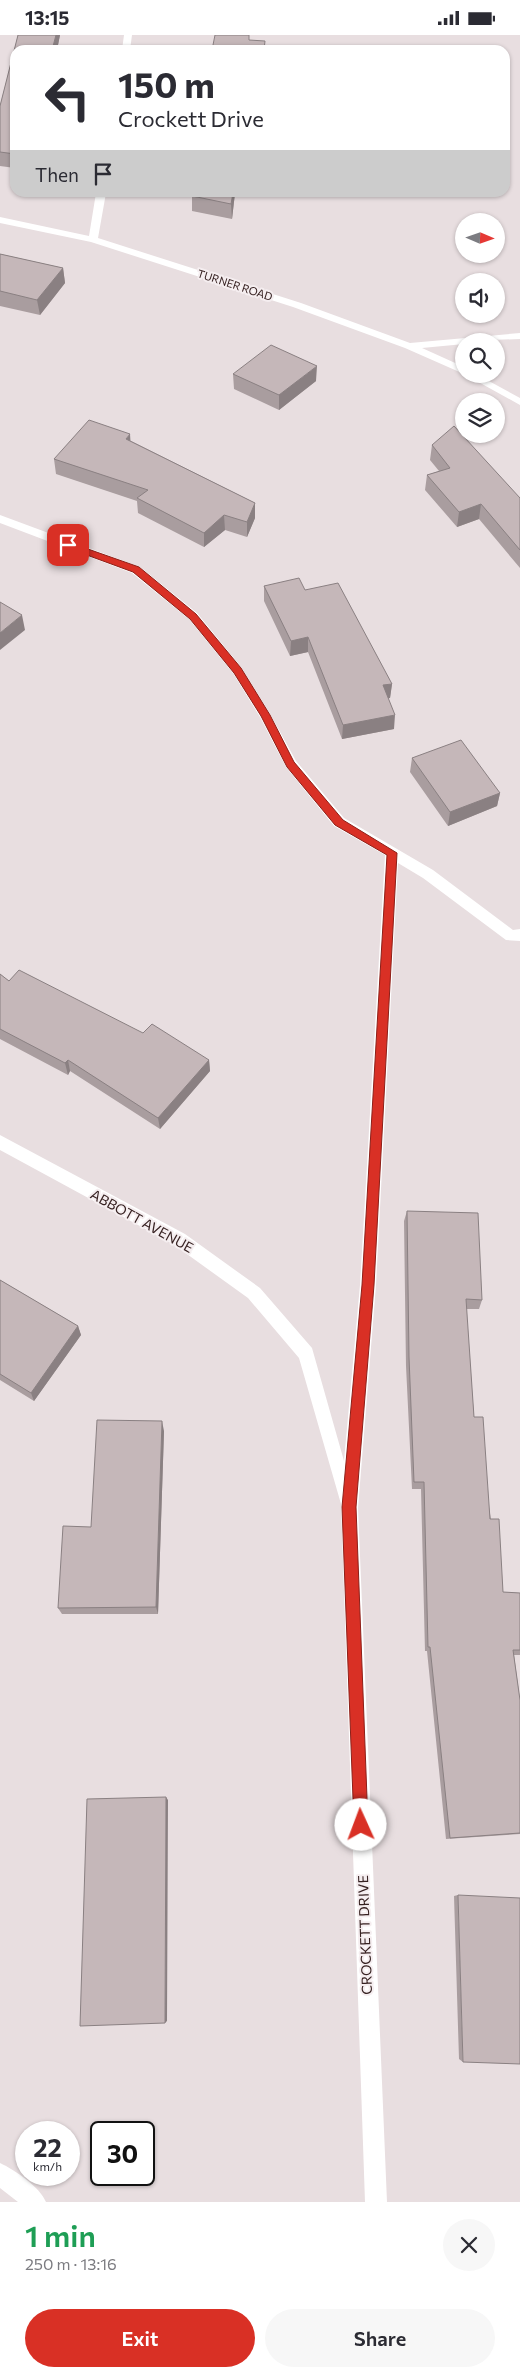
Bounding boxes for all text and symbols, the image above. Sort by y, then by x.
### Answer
text: 13:15 [25,6,69,29]
text: 150 m [118,62,215,105]
icon: left [35,65,100,130]
text: Crockett Drive [118,105,264,132]
icon: arrive [89,160,117,188]
text: Then [35,163,79,186]
north arrow [455,213,505,263]
map controls [455,213,505,443]
street label: TURNER ROAD [196,266,274,303]
button: sound [455,273,505,323]
button: search [455,333,505,383]
button: layers [455,393,505,443]
pin [47,524,89,566]
icon: arrive [54,531,82,559]
street label: ABBOTT AVENUE [88,1185,197,1256]
position arrow [334,1798,386,1850]
street label: CROCKETT DRIVE [354,1875,375,1995]
speed limit sign: 30 [90,2121,155,2186]
text: 22 [33,2132,62,2162]
text: km/h [33,2159,62,2173]
text: 1 min [25,2216,96,2253]
button: close [443,2219,495,2271]
text: 250 m · 13:16 [25,2254,117,2273]
button: Exit [25,2309,255,2367]
button: Share [265,2309,495,2367]

